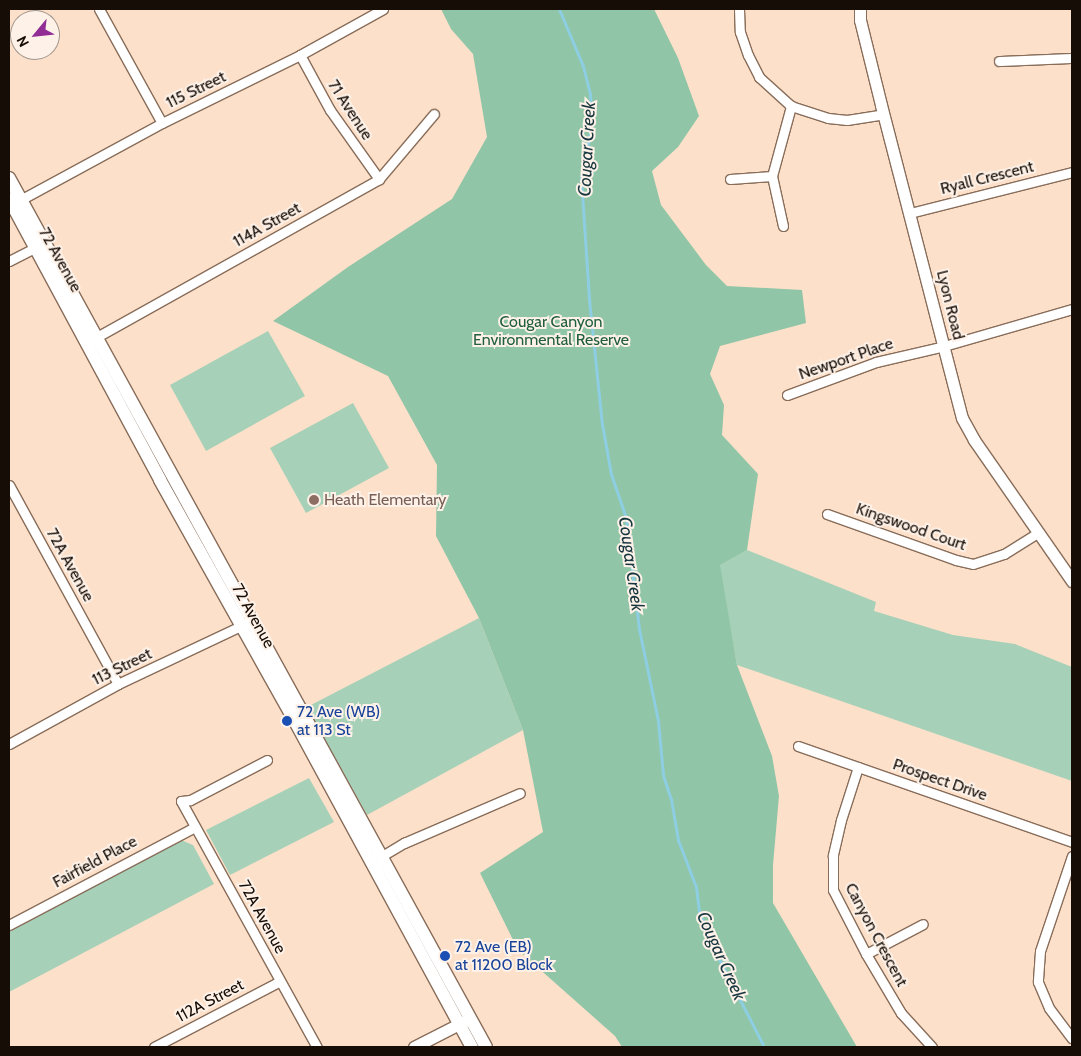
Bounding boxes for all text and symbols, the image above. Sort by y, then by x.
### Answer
north arrow [10,10,60,60]
text: N [12,33,33,50]
street label: 115 Street [163,67,229,113]
street label: 71 Avenue [324,76,376,144]
water label: Cougar Creek [574,101,600,197]
street label: Ryall Crescent [938,157,1036,199]
street label: 114A Street [230,199,304,251]
street label: 72 Avenue [34,224,86,296]
street label: Lyon Road [932,268,968,342]
park label: Cougar Canyon Environmental Reserve [473,312,629,350]
street label: Newport Place [796,334,896,384]
place label: Heath Elementary [324,490,446,510]
marker: Heath Elementary [308,494,320,506]
street label: Kingswood Court [853,499,969,555]
water label: Cougar Creek [614,515,648,613]
street label: 72A Avenue [42,525,98,605]
street label: 72 Avenue [227,580,279,652]
street label: 113 Street [89,644,155,690]
place label: 72 Ave (WB) at 113 St [297,702,380,740]
marker: 72 Ave (WB) at 113 St [281,715,293,727]
street label: Prospect Drive [890,755,990,805]
street label: Fairfield Place [50,832,140,892]
street label: 72A Avenue [234,877,290,957]
street label: Canyon Crescent [841,880,911,990]
water label: Cougar Creek [692,908,750,1004]
place label: 72 Ave (EB) at 11200 Block [455,937,553,975]
marker: 72 Ave (EB) at 11200 Block [439,950,451,962]
street label: 112A Street [173,975,247,1027]

